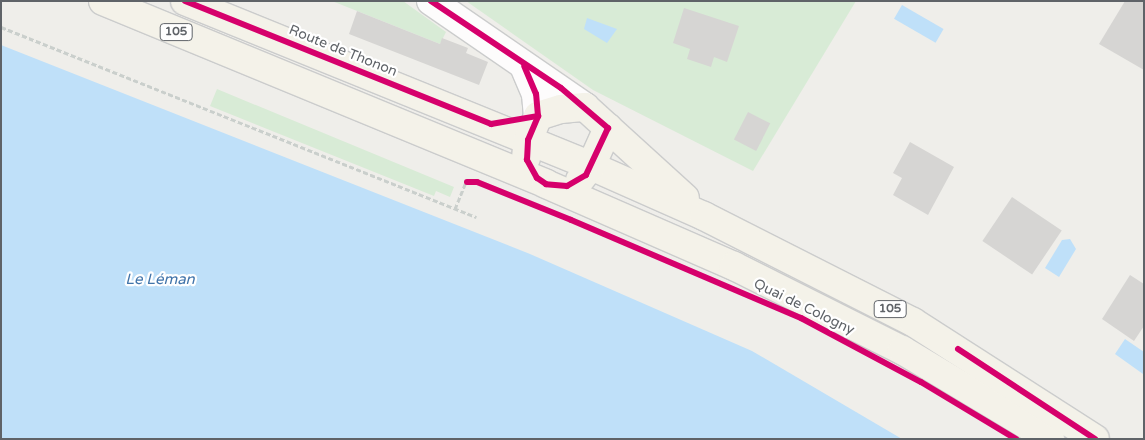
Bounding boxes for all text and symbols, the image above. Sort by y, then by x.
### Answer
road number: 105 [158,22,194,42]
street label: Route de Thonon [286,22,400,80]
water label: Le Léman [125,271,195,289]
street label: Quai de Cologny [751,275,857,339]
road number: 105 [872,300,908,318]

